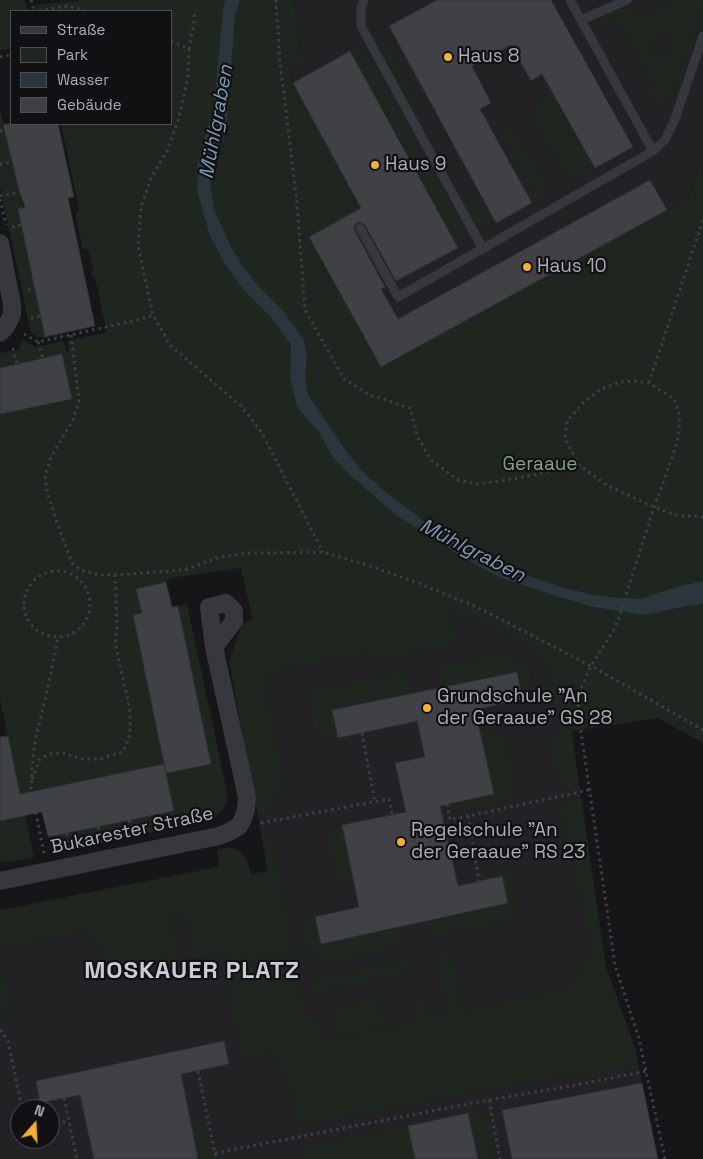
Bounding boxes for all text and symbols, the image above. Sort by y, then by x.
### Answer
legend [10,10,172,125]
text: Straße [57,20,105,39]
text: Park [57,45,88,64]
place label: Haus 8 [458,46,520,68]
marker: Haus 8 [442,51,454,63]
water label: Mühlgraben [195,63,239,181]
text: Wasser [57,70,109,89]
text: Gebäude [57,95,122,114]
place label: Haus 9 [385,154,446,176]
marker: Haus 9 [369,159,381,171]
place label: Haus 10 [537,256,607,278]
marker: Haus 10 [521,261,533,273]
park label: Geraaue [502,454,578,476]
water label: Mühlgraben [415,514,529,588]
place label: Grundschule "An der Geraaue" GS 28 [437,686,612,730]
marker: Grundschule "An der Geraaue" GS 28 [421,702,433,714]
street label: Bukarester Straße [48,803,216,859]
place label: Regelschule "An der Geraaue" RS 23 [411,820,585,864]
marker: Regelschule "An der Geraaue" RS 23 [395,836,407,848]
district label: MOSKAUER PLATZ [82,957,302,985]
north arrow [10,1099,60,1149]
text: N [32,1101,47,1121]

